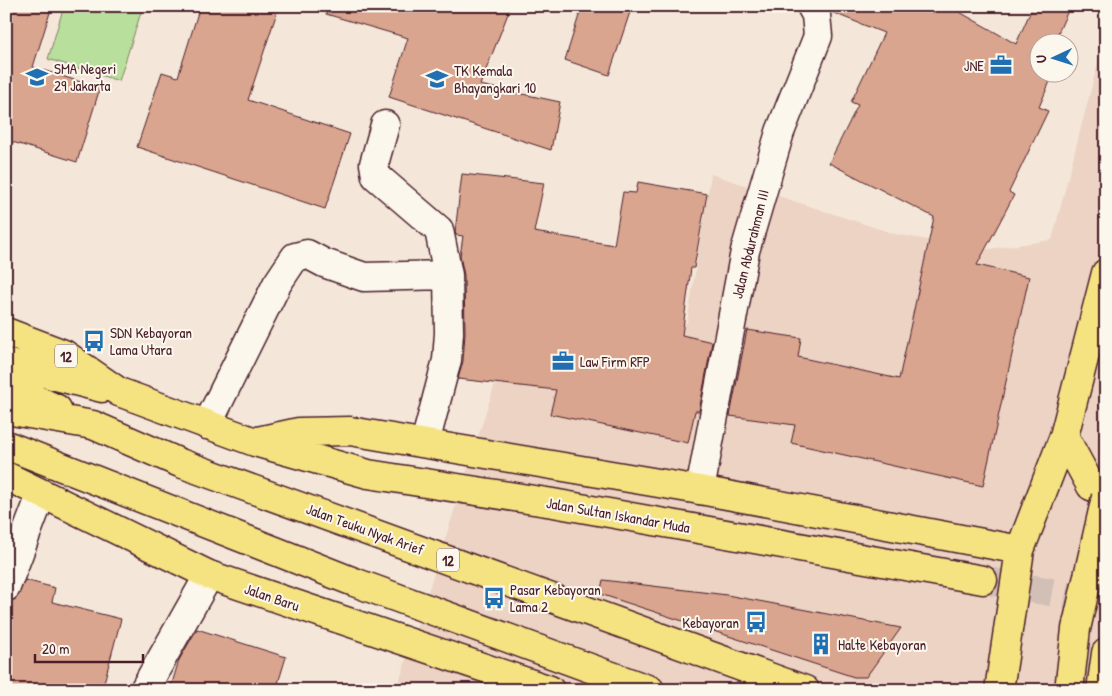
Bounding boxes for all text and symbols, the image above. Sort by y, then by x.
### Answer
north arrow [1030,32,1080,82]
office icon: JNE [988,52,1014,78]
text: U [1031,54,1050,63]
place label: JNE [964,55,984,76]
place label: SMA Negeri 29 Jakarta [54,58,116,96]
place label: TK Kemala Bhayangkari 10 [454,60,537,98]
school or university icon: SMA Negeri 29 Jakarta [24,64,50,90]
school or university icon: TK Kemala Bhayangkari 10 [424,66,450,92]
street label: Jalan Abdurahman III [726,187,774,301]
place label: SDN Kebayoran Lama Utara [110,322,192,360]
bus stop icon: SDN Kebayoran Lama Utara [81,328,107,354]
road number: 12 [55,344,77,368]
office icon: Law Firm RFP [550,348,576,374]
place label: Law Firm RFP [580,351,650,372]
street label: Jalan Sultan Iskandar Muda [545,492,692,538]
street label: Jalan Teuku Nyak Arief [303,498,427,560]
road number: 12 [437,548,459,572]
street label: Jalan Baru [242,578,302,616]
place label: Pasar Kebayoran Lama 2 [510,579,601,617]
bus stop icon: Pasar Kebayoran Lama 2 [481,585,507,611]
bus stop icon: Kebayoran [743,609,769,635]
place label: Kebayoran [682,612,739,633]
scale bar [35,631,142,663]
building icon: Halte Kebayoran [808,631,834,657]
place label: Halte Kebayoran [838,634,926,655]
text: 20 m [42,638,69,659]

